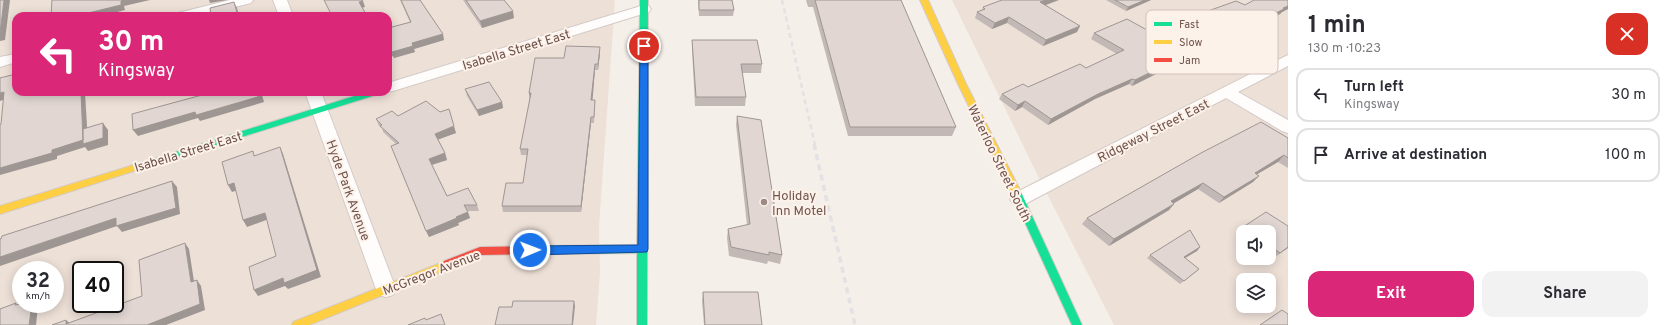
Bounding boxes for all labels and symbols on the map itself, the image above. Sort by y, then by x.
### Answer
legend [1146,10,1278,74]
text: Fast [1179,18,1199,32]
street label: Isabella Street East [461,27,572,75]
pin [627,29,661,63]
text: Slow [1179,36,1202,50]
text: Jam [1179,54,1200,68]
street label: Ridgeway Street East [1095,97,1213,167]
street label: Waterloo Street South [963,103,1034,225]
street label: Isabella Street East [133,129,244,177]
street label: Hyde Park Avenue [321,138,373,243]
place label: Holiday Inn Motel [772,189,826,220]
marker: Holiday Inn Motel [759,197,769,207]
position arrow [509,229,551,271]
street label: McGregor Avenue [381,248,483,300]
speed limit sign: 40 [72,261,124,313]

